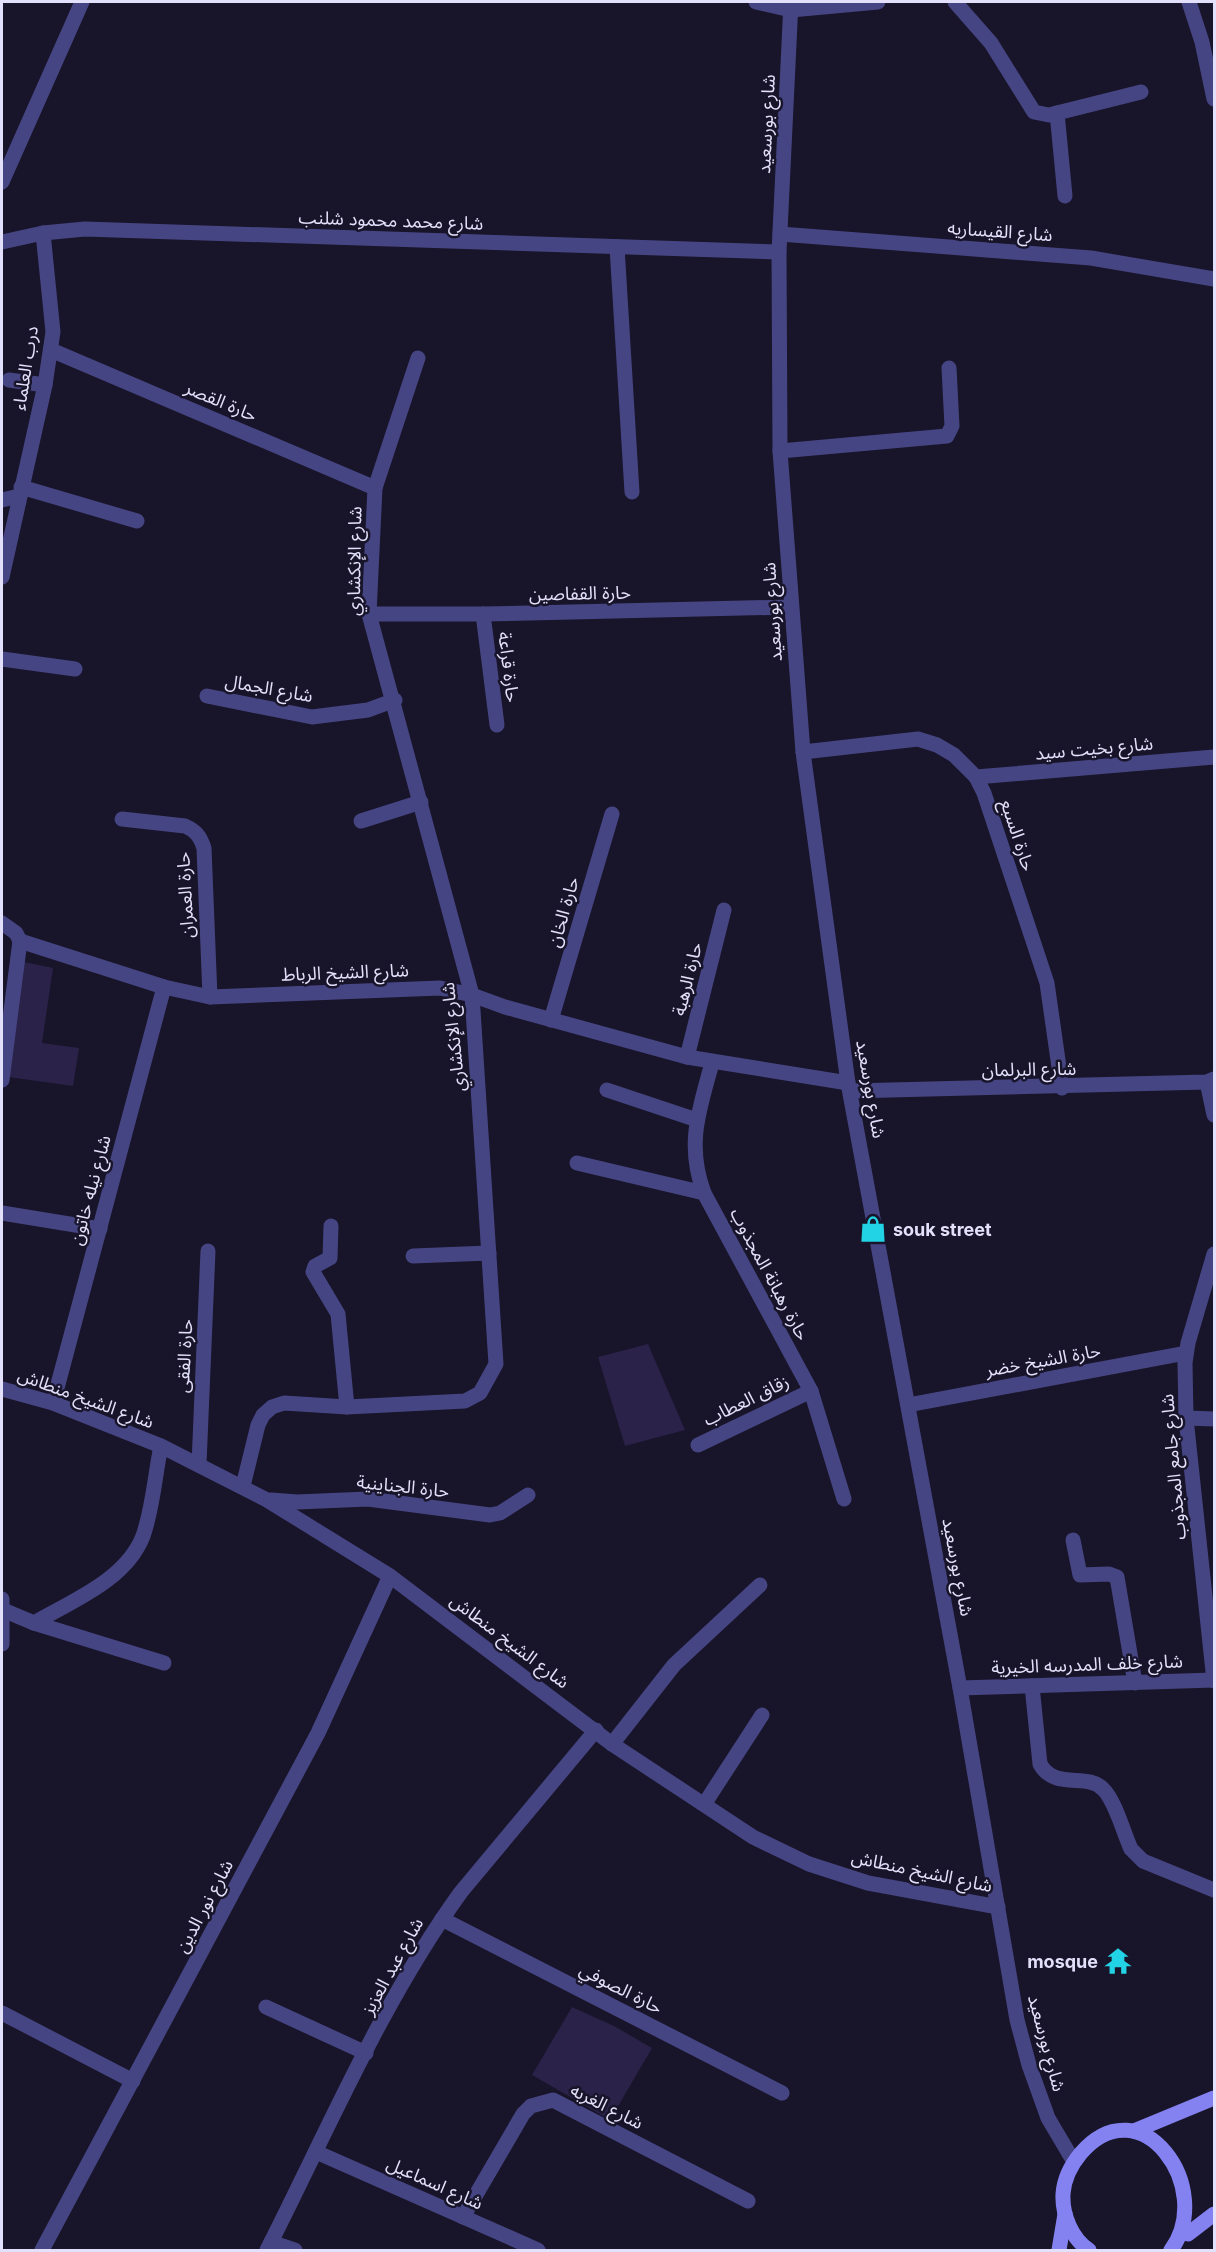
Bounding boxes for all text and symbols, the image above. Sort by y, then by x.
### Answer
street label: شارع بورسعيد [753,74,783,174]
street label: شارع محمد محمود شلنب [298,206,484,238]
street label: شارع القيساريه [946,217,1053,249]
street label: درب العلماء [8,324,43,412]
street label: حارة القصر [181,376,260,426]
street label: شارع الإنكشاري [343,506,369,616]
street label: شارع بورسعيد [758,561,790,662]
street label: حارة القفاصين [529,582,631,605]
street label: حارة قراعة [493,631,524,704]
street label: شارع الجمال [223,670,315,710]
street label: شارع بخيت سيد [1034,732,1154,768]
street label: حارة السبع [993,797,1039,875]
street label: حارة العمران [172,851,199,939]
street label: حارة الخان [543,874,584,950]
street label: حارة الرهبة [668,940,707,1018]
street label: شارع الشيخ الرباط [281,959,409,989]
street label: شارع الإنكشاري [437,981,473,1093]
street label: شارع بورسعيد [848,1038,890,1140]
street label: شارع البرلمان [982,1058,1077,1084]
street label: شارع نيله خاتون [65,1133,119,1248]
street label: حارة رهبانة المجذوب [725,1204,814,1344]
shop icon: souk street [858,1214,888,1244]
place label: souk street [893,1219,992,1240]
street label: حارة الفقى [172,1318,197,1394]
street label: حارة الشيخ خضر [983,1340,1103,1384]
street label: شارع الشيخ منطاش [14,1364,157,1436]
street label: زقاق العطاب [700,1370,793,1431]
street label: شارع جامع المجذوب [1156,1393,1194,1541]
street label: حارة الجناينية [356,1471,450,1502]
street label: شارع بورسعيد [934,1516,978,1619]
street label: شارع الشيخ منطاش [444,1589,574,1696]
street label: شارع خلف المدرسه الخيرية [991,1650,1183,1682]
street label: شارع الشيخ منطاش [849,1846,994,1900]
street label: شارع نور الدين [171,1856,241,1958]
street label: شارع عبد العزيز [356,1914,431,2021]
temple icon: mosque [1103,1946,1133,1976]
place label: mosque [1027,1951,1098,1972]
street label: حارة الصوفي [575,1958,666,2021]
street label: شارع بورسعيد [1020,1992,1070,2095]
street label: شارع الغربه [565,2079,647,2137]
street label: شارع اسماعيل [382,2152,486,2217]

